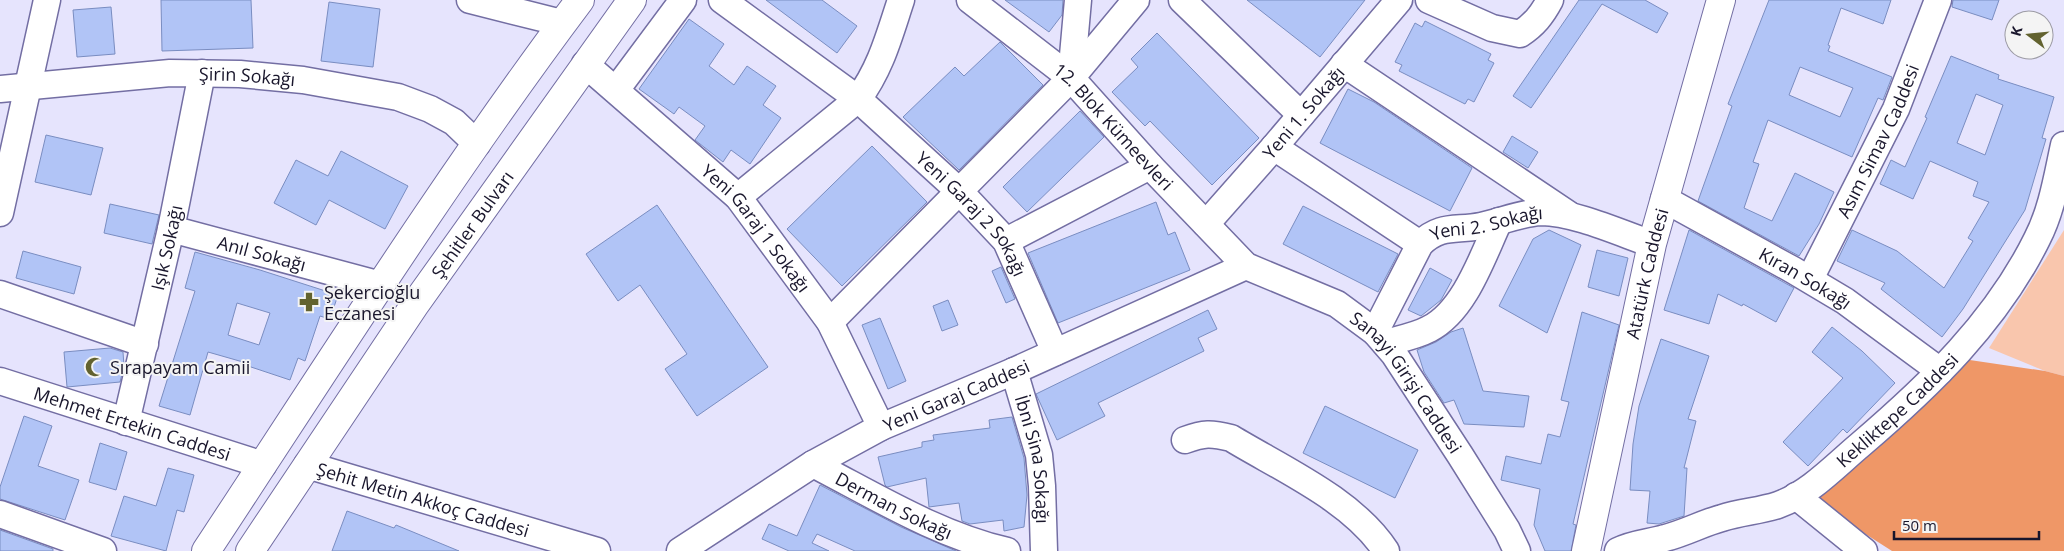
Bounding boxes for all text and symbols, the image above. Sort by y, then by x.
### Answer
north arrow [2004,10,2054,60]
text: K [2006,24,2027,38]
street label: 12. Blok Kümeevleri [1049,57,1179,195]
street label: Şirin Sokağı [199,61,296,91]
street label: Yeni 1. Sokağı [1257,61,1350,164]
street label: Asım Simav Caddesi [1831,61,1924,222]
street label: Yeni Garaj 2 Sokağı [911,146,1032,280]
street label: Yeni Garaj 1 Sokağı [696,159,816,297]
street label: Şehitler Bulvarı [425,166,519,283]
street label: Yeni 2. Sokağı [1426,200,1543,246]
street label: Işık Sokağı [145,203,187,293]
street label: Atatürk Caddesi [1620,205,1674,341]
street label: Anıl Sokağı [215,230,309,277]
street label: Kıran Sokağı [1755,242,1857,314]
place label: Şekercioğlu Eczanesi [324,280,420,325]
pharmacy icon: Şekercioğlu Eczanesi [298,291,320,313]
street label: Sanayi Girişi Caddesi [1345,306,1468,458]
street label: Kekliktepe Caddesi [1831,348,1963,472]
street label: Yeni Garaj Caddesi [879,354,1033,437]
place label: Sırapayam Camii [110,355,250,379]
mosque icon: Sırapayam Camii [84,356,106,378]
street label: Mehmet Ertekin Caddesi [31,381,234,466]
street label: İbni Sina Sokağı [1010,392,1055,524]
street label: Şehit Metin Akkoç Caddesi [314,457,532,542]
street label: Derman Sokağı [831,466,956,544]
scale bar [1894,508,2039,540]
text: 50 m [1902,515,1937,535]

